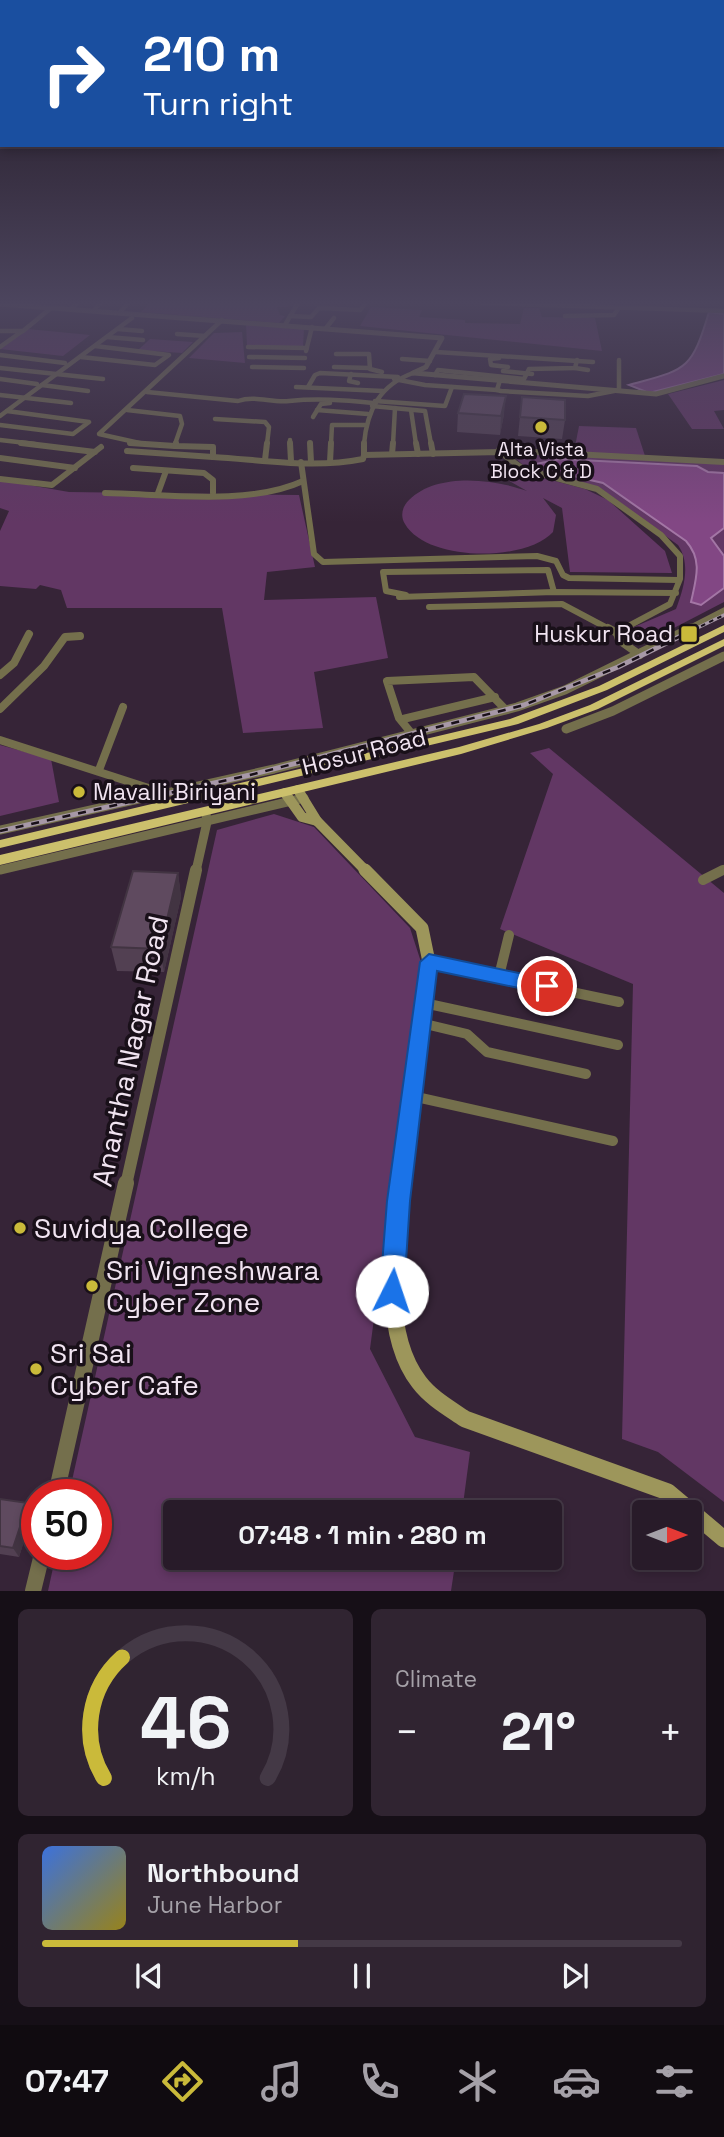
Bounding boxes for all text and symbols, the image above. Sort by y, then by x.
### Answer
text: 210 m [143,23,280,85]
icon: right [28,28,119,119]
text: Turn right [143,84,293,124]
marker: Alta Vista Block C & D [533,419,549,435]
place label: Alta Vista Block C & D [490,437,592,484]
place label: Huskur Road [534,619,673,649]
marker: Huskur Road [679,624,699,644]
street label: Hosur Road [299,722,429,782]
place label: Mavalli Biriyani [93,777,256,807]
marker: Mavalli Biriyani [71,784,87,800]
street label: Anantha Nagar Road [84,912,176,1190]
pin [517,956,577,1016]
icon: arrive [528,967,566,1005]
place label: Suvidya College [34,1210,249,1246]
marker: Suvidya College [12,1220,28,1236]
place label: Sri Vigneshwara Cyber Zone [106,1252,320,1320]
position arrow [355,1254,429,1328]
marker: Sri Vigneshwara Cyber Zone [84,1278,100,1294]
place label: Sri Sai Cyber Cafe [50,1335,199,1403]
marker: Sri Sai Cyber Cafe [28,1361,44,1377]
speed limit sign: 50 [21,1479,112,1570]
north arrow [632,1500,702,1570]
map controls [632,1500,702,1570]
text: 07:48 · 1 min · 280 m [238,1518,487,1552]
text: Climate [395,1664,477,1694]
text: 46 [140,1677,231,1770]
text: 21° [501,1699,576,1765]
text: − [395,1708,419,1756]
text: + [658,1708,682,1756]
text: km/h [156,1760,215,1792]
text: Northbound [147,1856,300,1890]
text: June Harbor [147,1890,282,1920]
icon: previous [130,1957,168,1995]
icon: pause [343,1957,381,1995]
icon: next [556,1957,594,1995]
icon: directions [158,2057,207,2106]
icon: music [257,2057,306,2106]
icon: phone [355,2057,404,2106]
icon: climate [453,2057,502,2106]
icon: car [552,2057,601,2106]
icon: filters [650,2057,699,2106]
text: 07:47 [25,2061,109,2101]

